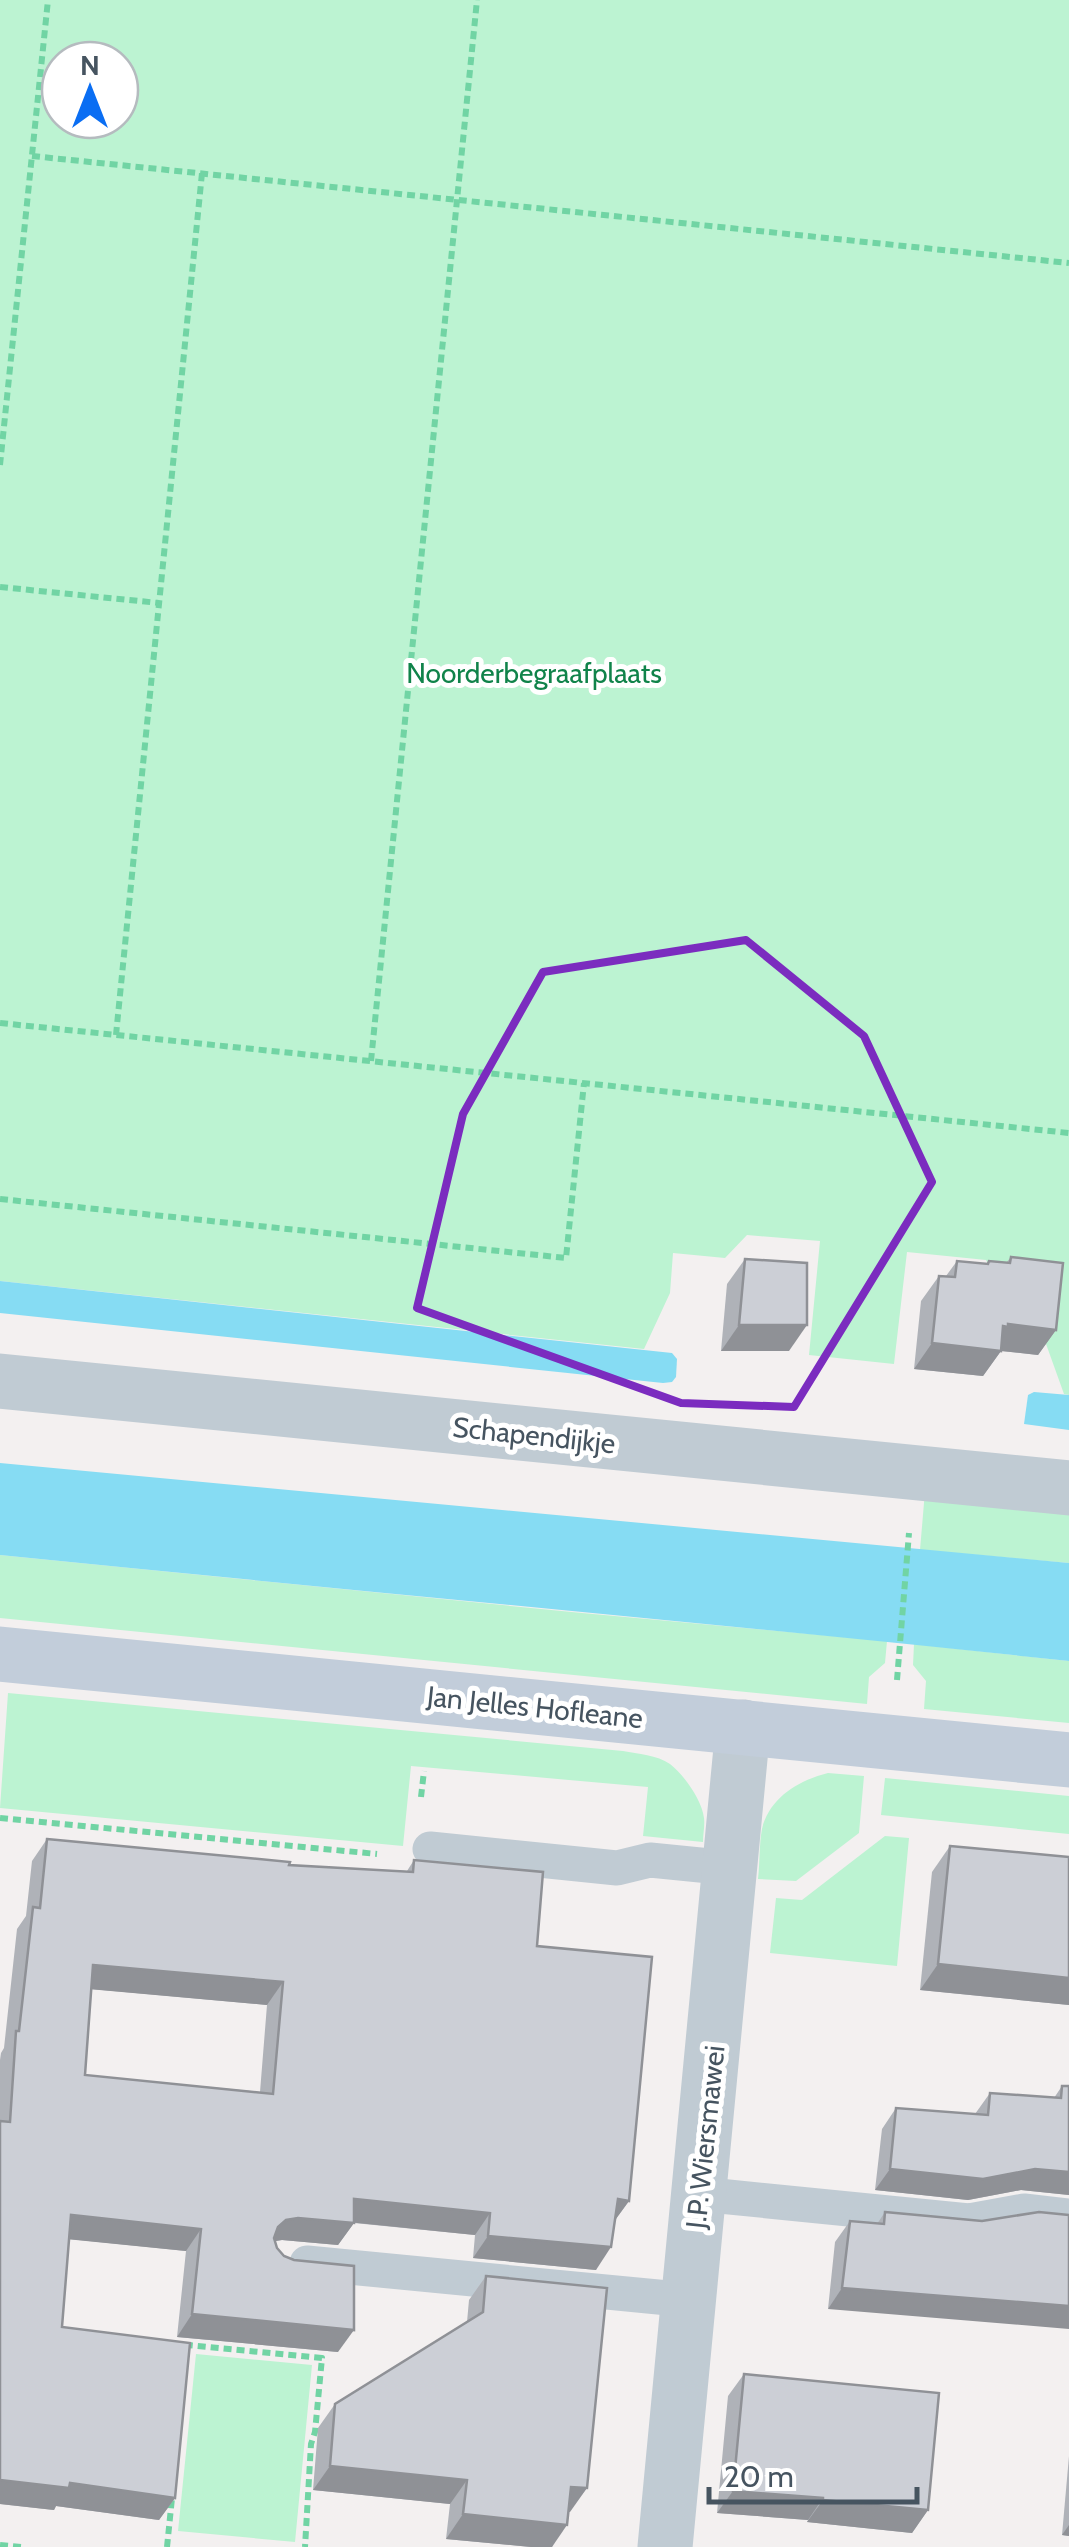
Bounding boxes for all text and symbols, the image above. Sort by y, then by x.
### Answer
north arrow [40,40,140,140]
text: N [80,48,100,82]
park label: Noorderbegraafplaats [406,656,662,690]
street label: Schapendijkje [451,1410,617,1460]
street label: Jan Jelles Hofleane [424,1679,645,1735]
street label: J.P. Wiersmawei [678,2044,732,2231]
scale bar [709,2442,916,2504]
text: 20 m [724,2458,794,2495]

